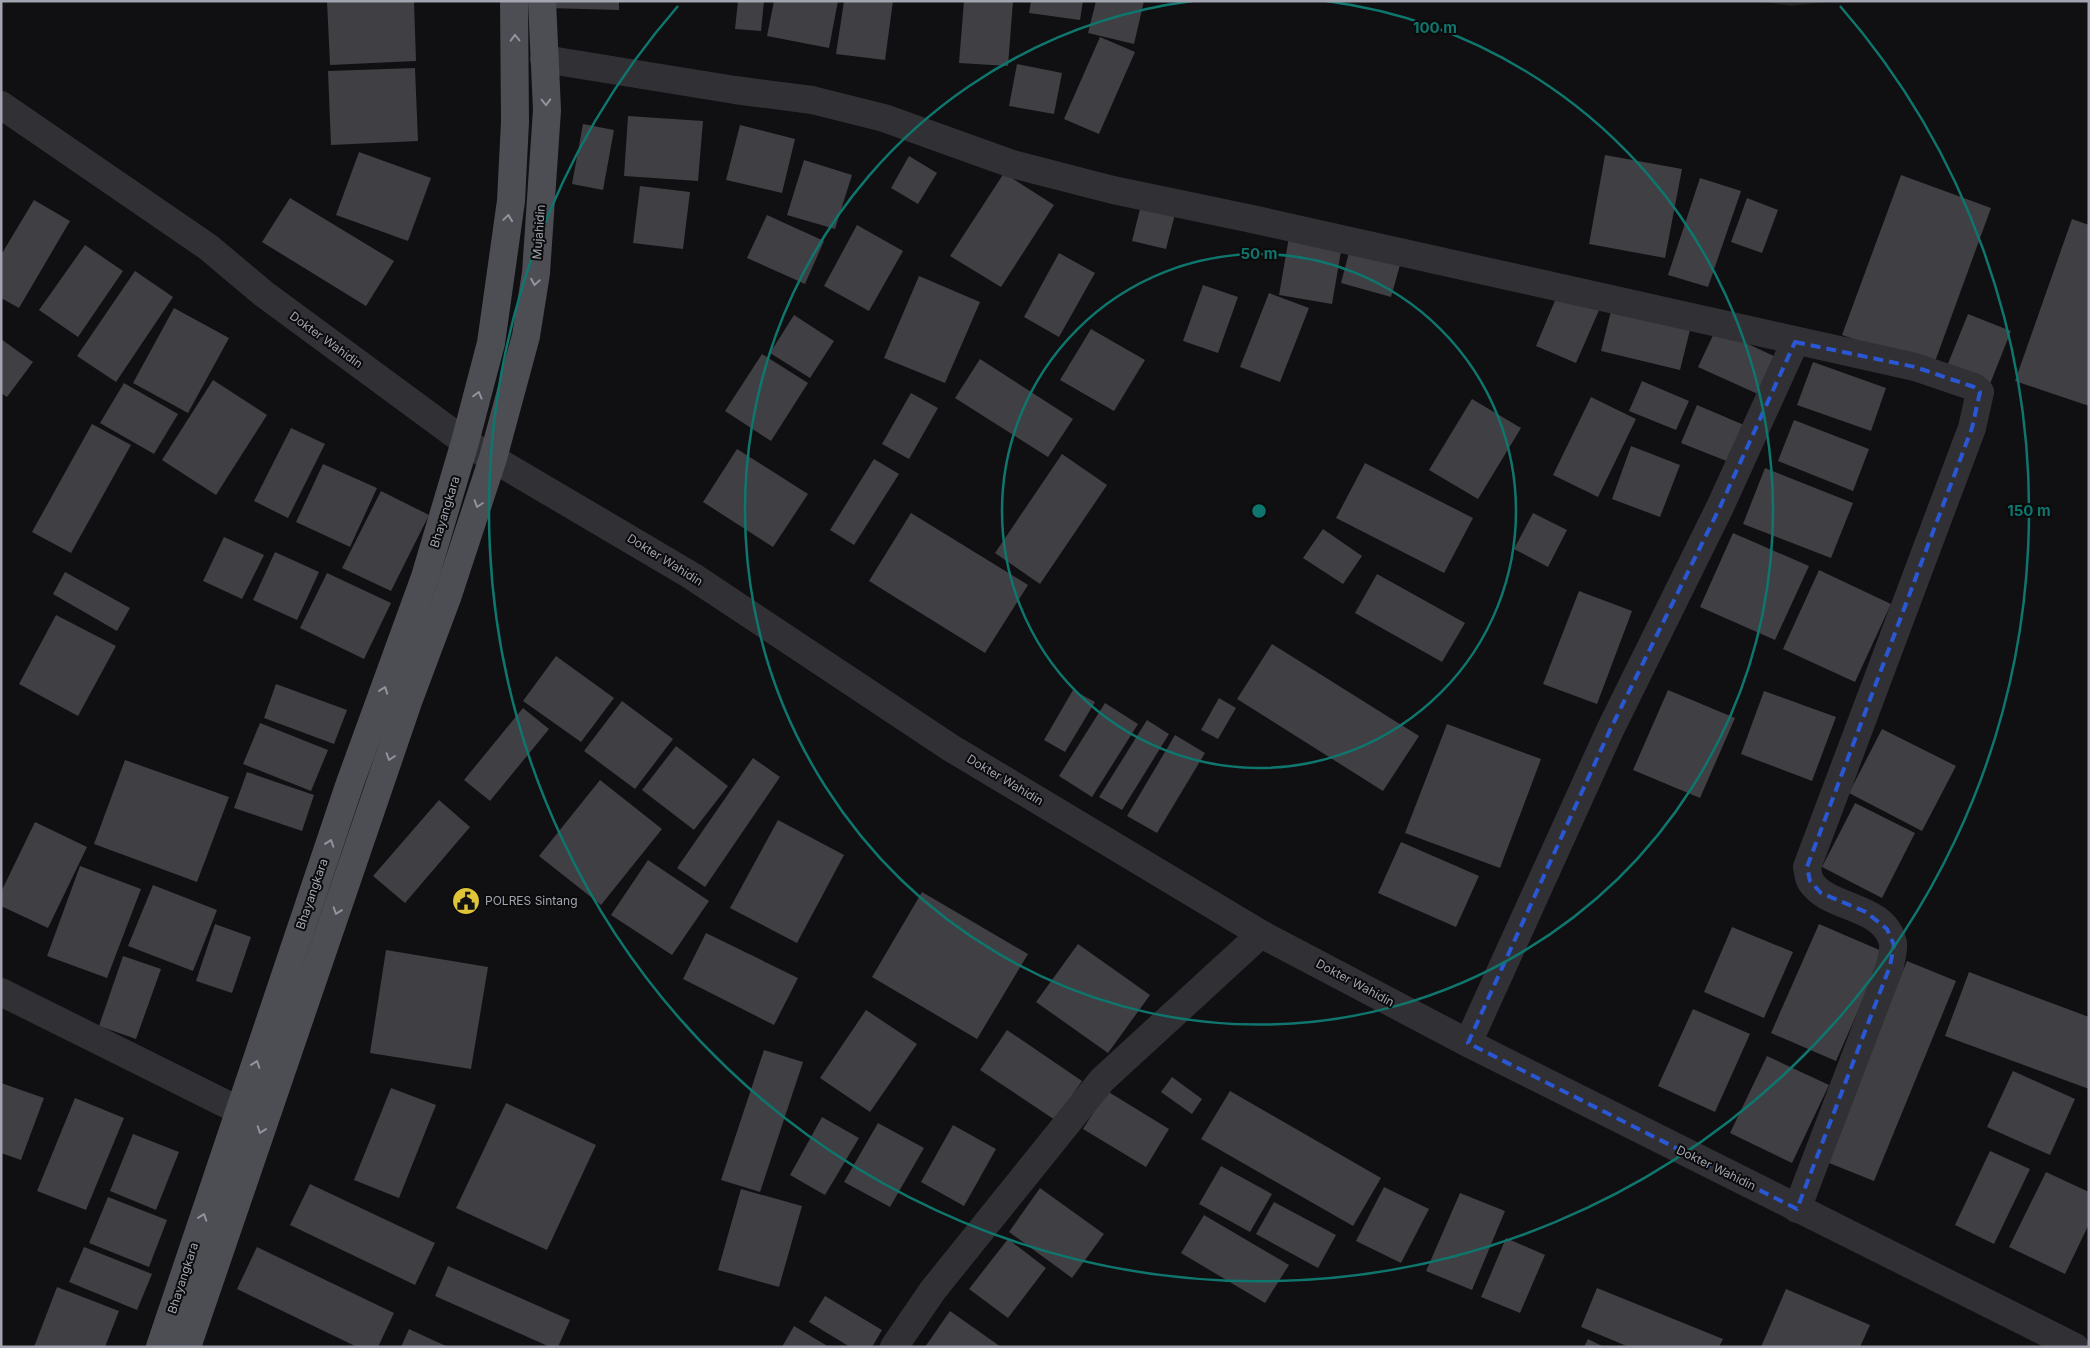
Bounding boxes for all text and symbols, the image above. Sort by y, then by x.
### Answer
text: 100 m [1413,18,1457,37]
one-way arrow [510,34,520,42]
one-way arrow [541,99,551,107]
street label: Mujahidin [529,204,548,260]
one-way arrow [502,213,513,221]
text: 50 m [1241,244,1277,263]
one-way arrow [530,278,540,286]
street label: Dokter Wahidin [287,308,366,371]
one-way arrow [472,391,482,399]
street label: Bhayangkara [427,474,463,549]
one-way arrow [474,500,484,508]
text: 150 m [2007,501,2051,520]
centre of rings [1250,502,1268,520]
street label: Dokter Wahidin [625,530,706,589]
one-way arrow [378,686,388,695]
street label: Dokter Wahidin [964,751,1046,808]
one-way arrow [386,752,396,761]
one-way arrow [324,839,334,848]
street label: Bhayangkara [292,856,331,931]
public building icon: POLRES Sintang [451,886,481,916]
place label: POLRES Sintang [485,893,578,908]
one-way arrow [333,906,343,914]
street label: Dokter Wahidin [1314,956,1397,1009]
one-way arrow [250,1060,260,1068]
one-way arrow [257,1125,267,1134]
street label: Dokter Wahidin [1674,1142,1758,1193]
one-way arrow [197,1214,207,1222]
street label: Bhayangkara [164,1240,201,1315]

